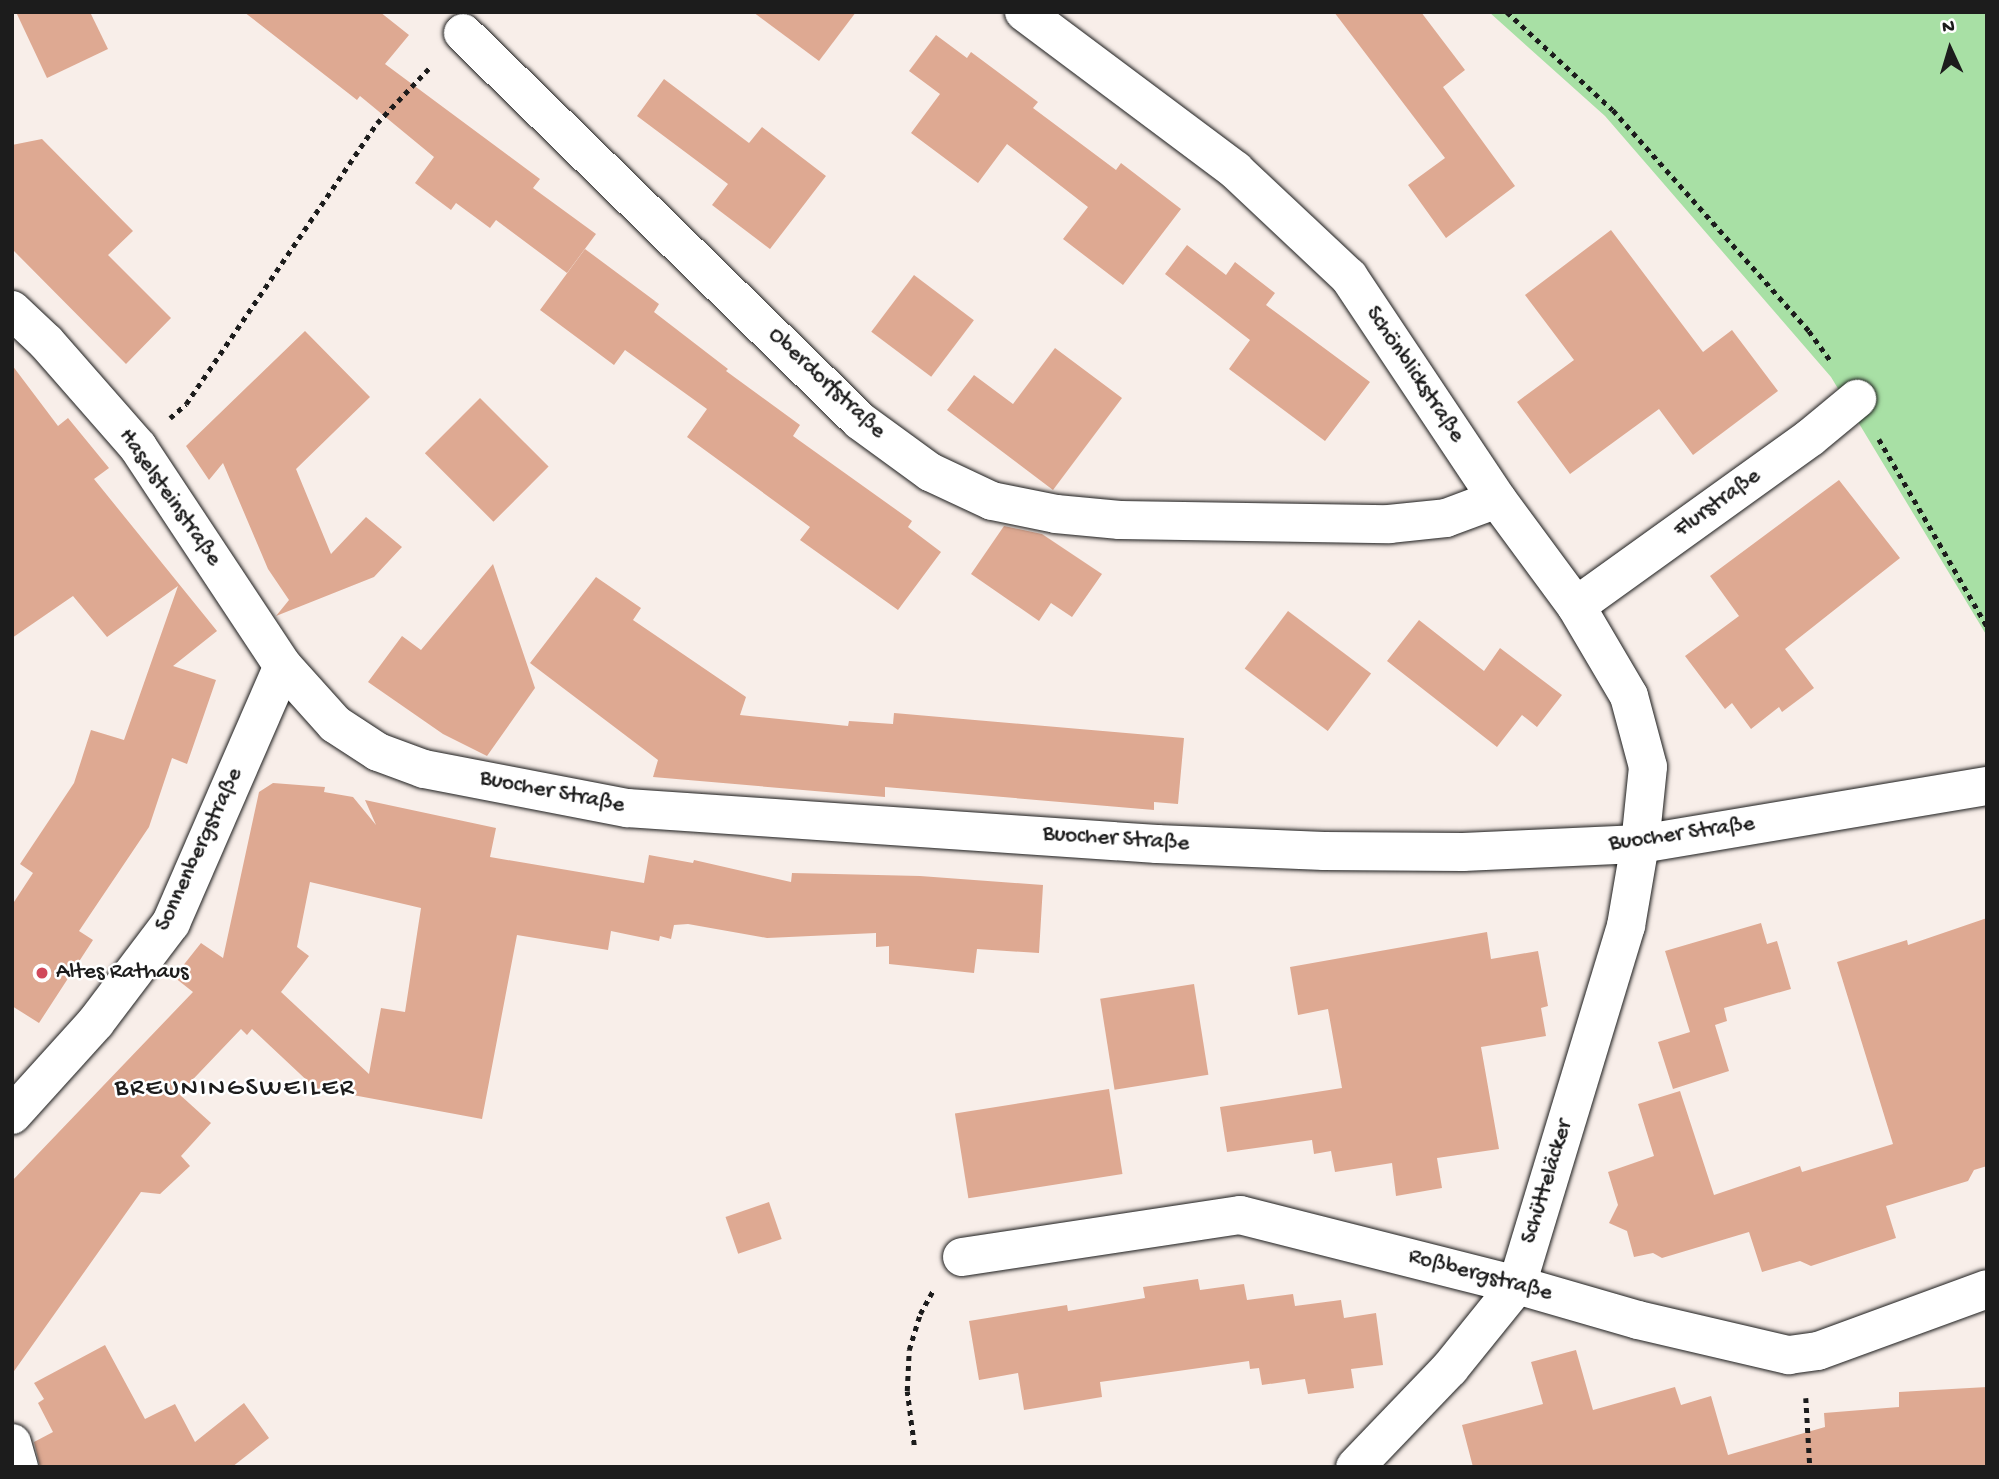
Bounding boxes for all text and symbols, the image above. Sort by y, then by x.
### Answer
north arrow [1915,14,1985,84]
text: N [1942,16,1955,39]
street label: Schönblickstraße [1358,302,1470,448]
street label: Oberdorfstraße [761,322,891,446]
street label: Haselsteinstraße [111,424,227,572]
street label: Flurstraße [1669,463,1767,545]
street label: Sonnenbergstraße [150,764,250,936]
street label: Buocher Straße [477,765,627,821]
street label: Buocher Straße [1607,811,1757,859]
street label: Buocher Straße [1042,821,1190,859]
place label: Altes Rathaus [56,959,188,987]
marker: Altes Rathaus [34,965,50,981]
district label: BREUNINGSWEILER [117,1074,353,1106]
street label: Schütteläcker [1516,1117,1580,1247]
street label: Roßbergstraße [1405,1244,1555,1308]

